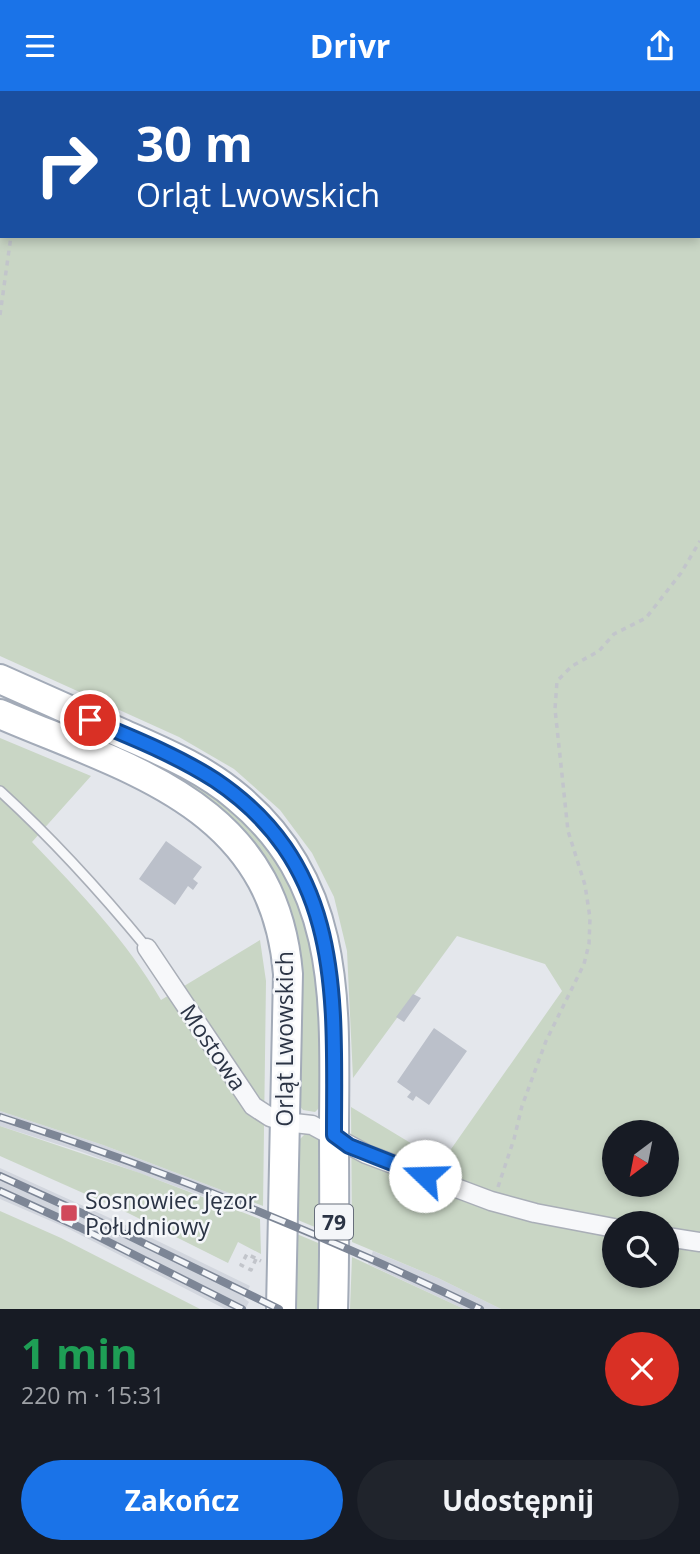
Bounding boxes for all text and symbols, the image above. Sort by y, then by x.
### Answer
text: Drivr [310,24,390,67]
icon: menu [21,27,59,65]
icon: share [641,27,679,65]
text: 30 m [136,110,253,176]
icon: right [21,119,112,210]
text: Orląt Lwowskich [136,173,380,216]
pin [60,690,120,750]
icon: arrive [71,701,109,739]
street label: Orląt Lwowskich [268,951,300,1127]
street label: Mostowa [173,997,255,1097]
north arrow [602,1120,679,1197]
map controls [602,1120,679,1288]
position arrow [388,1139,462,1213]
place label: Sosnowiec Jęzor Południowy [85,1184,258,1242]
marker: Sosnowiec Jęzor Południowy [59,1203,79,1223]
road number: 79 [315,1205,353,1239]
button: search [602,1211,679,1288]
text: 1 min [21,1324,138,1381]
button: close [605,1332,679,1406]
text: 220 m · 15:31 [21,1379,164,1411]
button: Zakończ [21,1460,343,1540]
button: Udostępnij [357,1460,679,1540]

